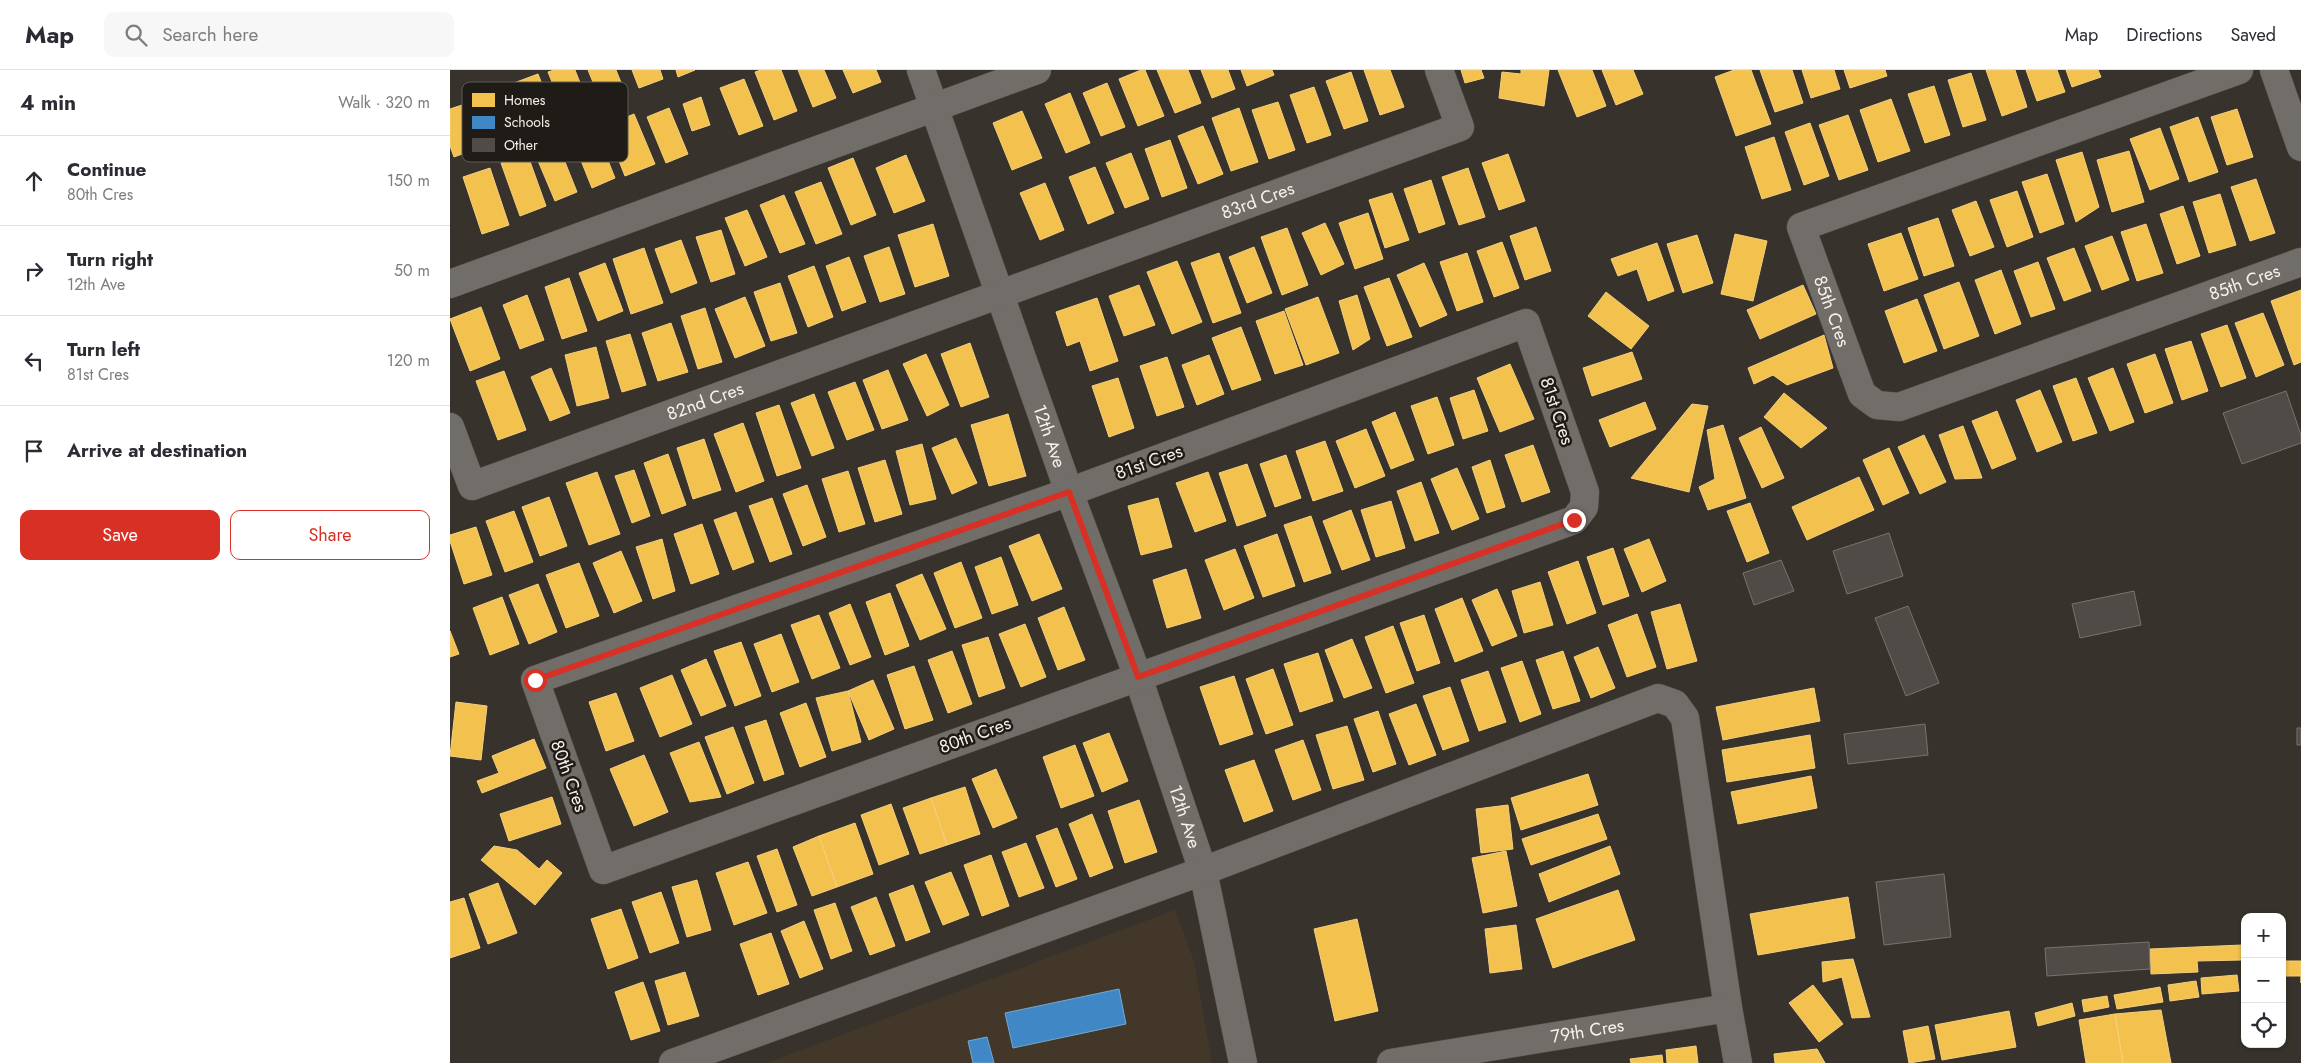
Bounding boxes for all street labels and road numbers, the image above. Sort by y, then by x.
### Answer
street label: 83rd Cres [1217,175,1298,226]
street label: 85th Cres [2205,258,2284,307]
street label: 85th Cres [1807,272,1857,350]
street label: 81st Cres [1533,374,1581,448]
street label: 82nd Cres [663,375,747,427]
street label: 12th Ave [1026,401,1073,471]
street label: 81st Cres [1112,438,1186,486]
street label: 80th Cres [936,710,1014,760]
street label: 80th Cres [544,737,594,815]
street label: 12th Ave [1162,782,1208,852]
street label: 79th Cres [1549,1012,1626,1050]

